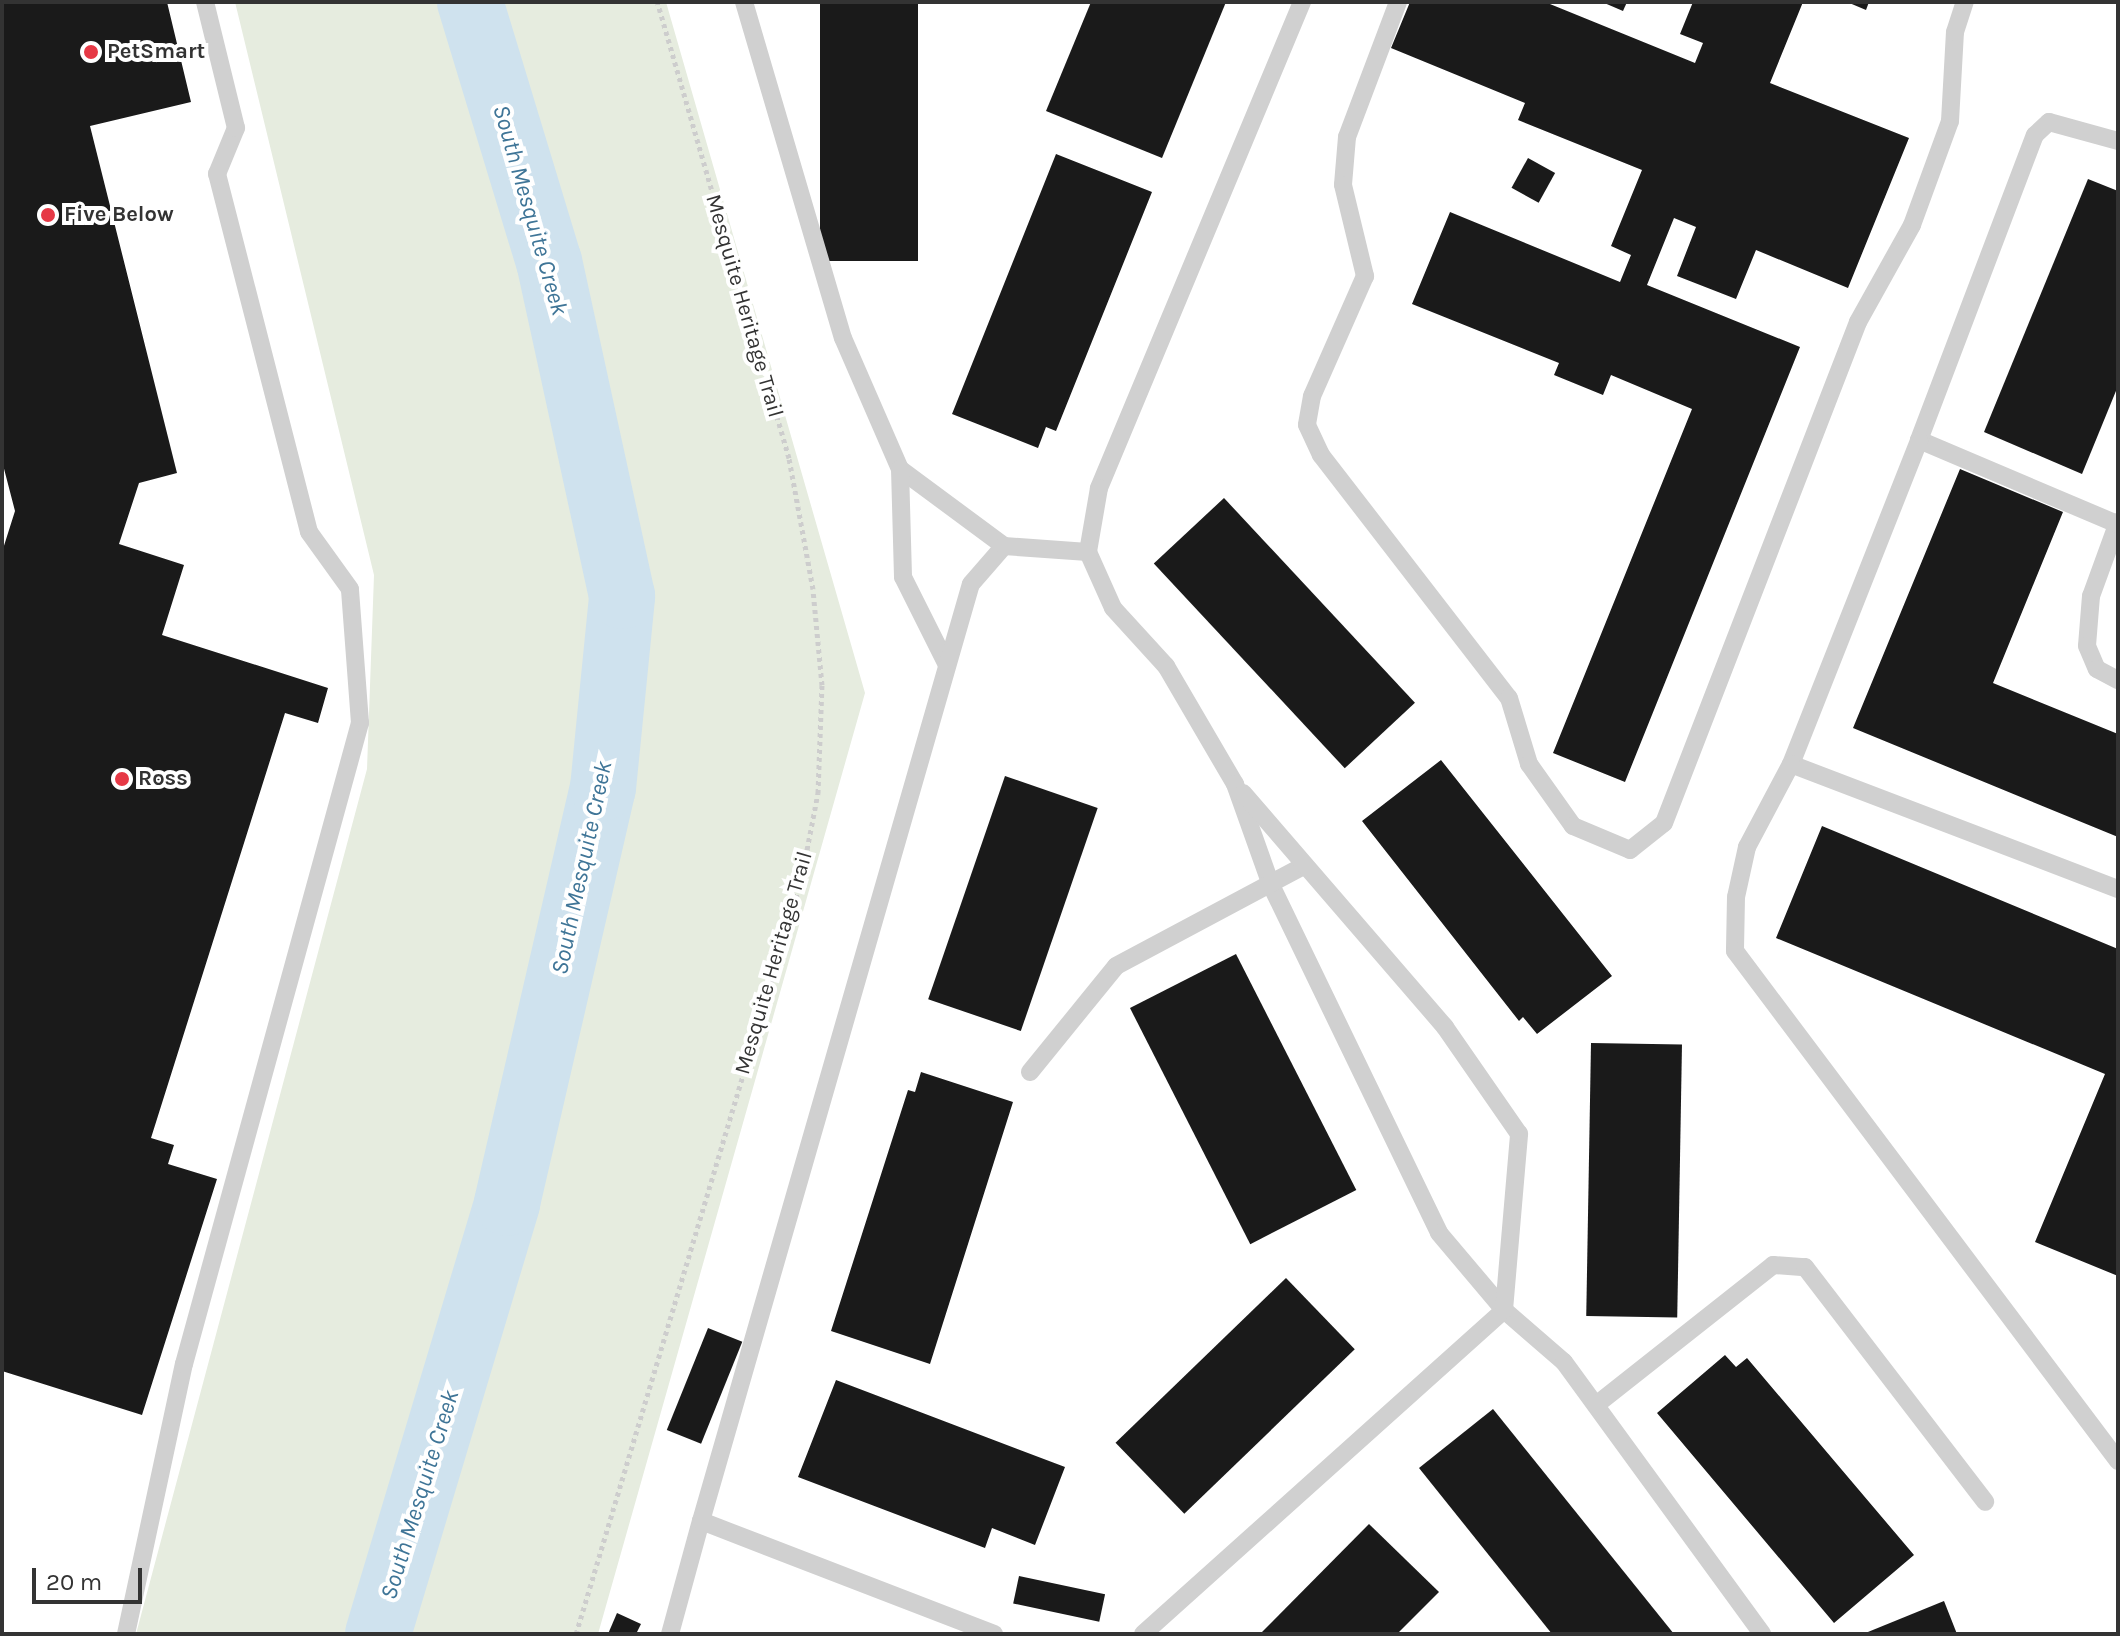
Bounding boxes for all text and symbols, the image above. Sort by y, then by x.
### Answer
place label: PetSmart [107,39,205,65]
marker: PetSmart [82,43,100,61]
water label: South Mesquite Creek [486,102,574,318]
street label: Mesquite Heritage Trail [699,191,789,421]
place label: Five Below [64,202,174,228]
marker: Five Below [39,206,57,224]
water label: South Mesquite Creek [545,759,619,977]
place label: Ross [138,766,188,792]
marker: Ross [113,770,131,788]
street label: Mesquite Heritage Trail [729,848,819,1078]
water label: South Mesquite Creek [374,1387,466,1603]
scale bar [36,1552,146,1602]
text: 20 m [46,1568,102,1596]

